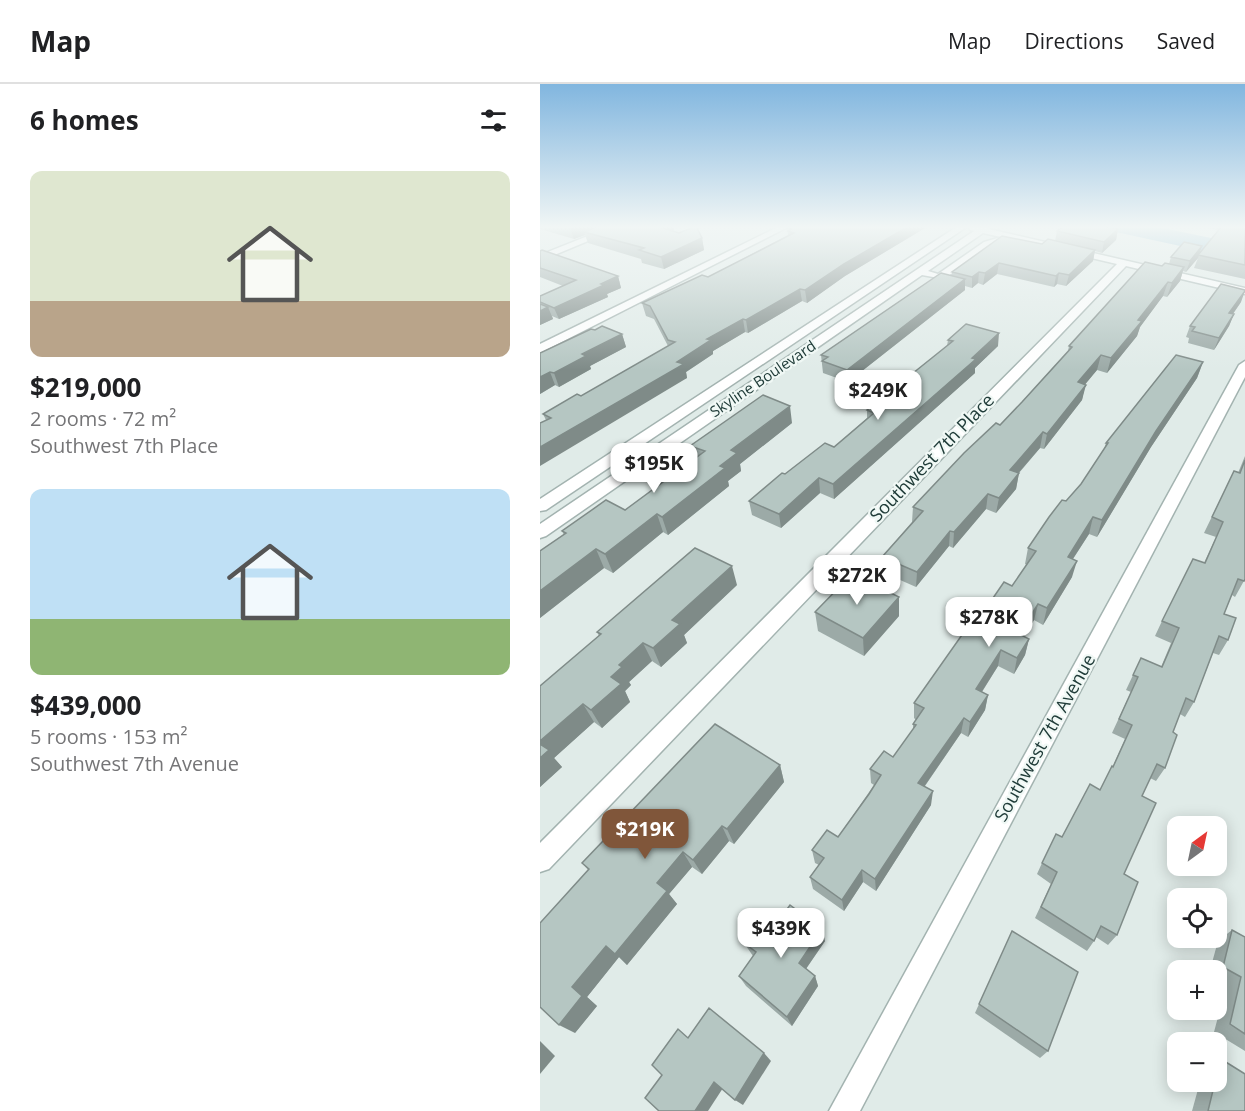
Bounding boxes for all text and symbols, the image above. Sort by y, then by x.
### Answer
text: Map [30,22,91,60]
text: Map [948,27,991,55]
text: Directions [1024,27,1124,55]
text: Saved [1157,27,1215,55]
text: 6 homes [30,102,139,138]
icon: filters [477,104,510,137]
icon: home [216,210,324,318]
street label: Skyline Boulevard [705,335,819,421]
text: $219,000 [30,369,141,405]
pin: $249K [836,370,920,421]
text: $249K [848,376,908,403]
street label: Southwest 7th Place [864,388,999,527]
text: 2 rooms · 72 m² [30,405,176,432]
text: Southwest 7th Place [30,432,218,459]
pin: $195K [612,443,696,494]
text: $195K [624,449,684,476]
icon: home [216,528,324,636]
pin: $272K [815,555,899,606]
text: $272K [827,561,887,588]
pin: $278K [947,597,1031,648]
text: $278K [959,603,1019,630]
street label: Southwest 7th Avenue [988,649,1100,826]
text: $439,000 [30,687,141,723]
text: 5 rooms · 153 m² [30,723,188,750]
text: Southwest 7th Avenue [30,750,239,777]
pin: $219K [603,809,687,860]
text: $219K [615,815,675,842]
north arrow [1167,816,1227,876]
map controls [1167,816,1227,1092]
button: locate [1167,888,1227,948]
pin: $439K [739,908,823,959]
text: $439K [751,914,811,941]
button: + [1167,960,1227,1020]
button: − [1167,1032,1227,1092]

